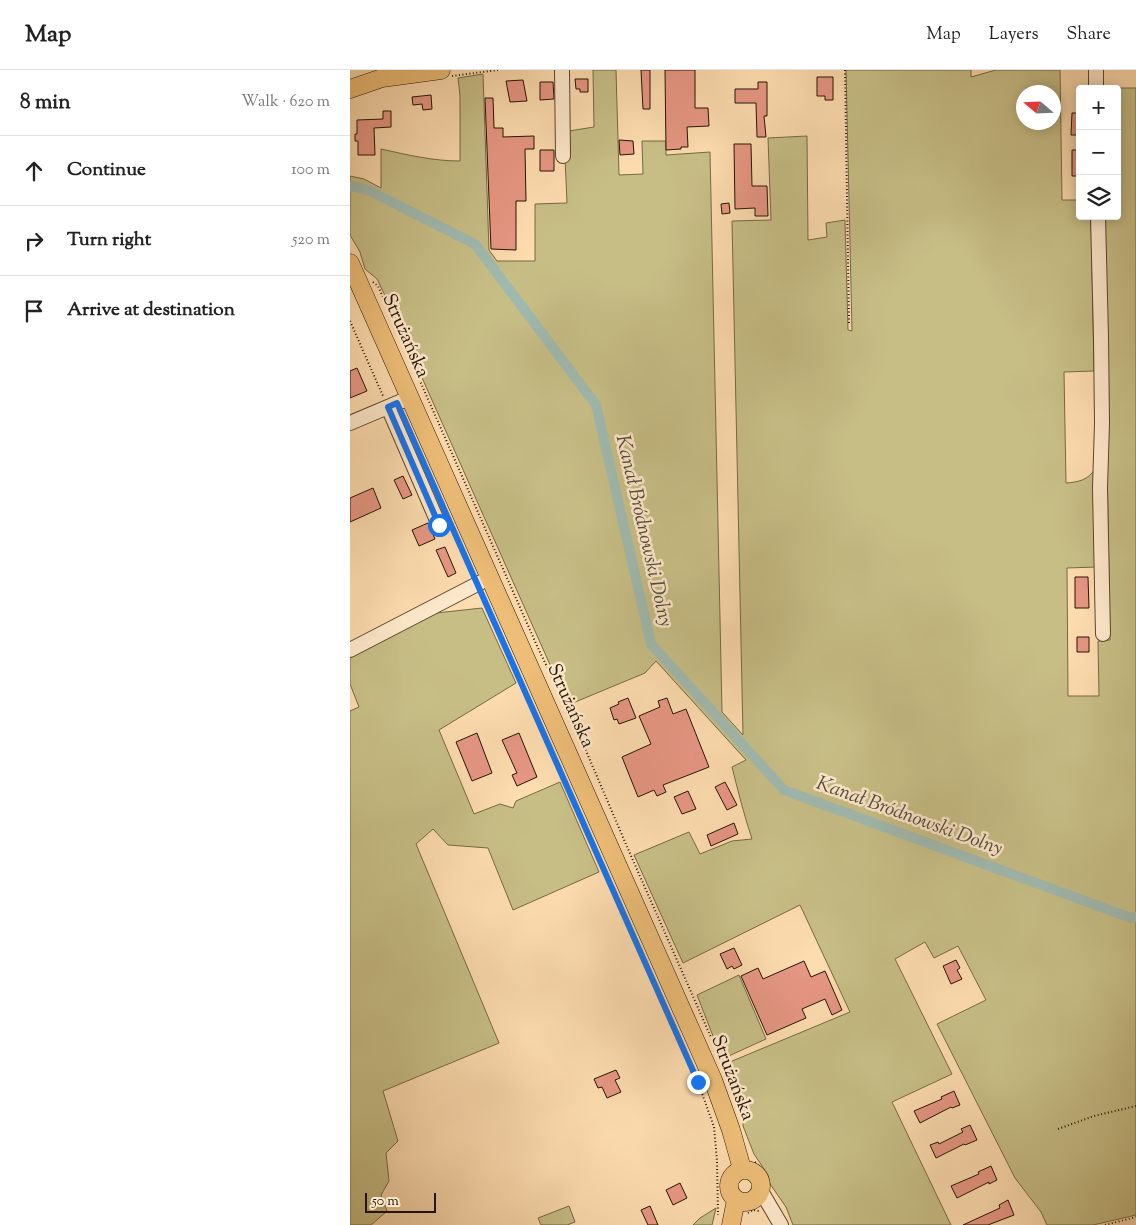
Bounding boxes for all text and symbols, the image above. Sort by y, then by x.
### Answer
text: Map [25,18,71,52]
text: Map [926,22,961,48]
text: Layers [989,22,1039,48]
text: Share [1067,22,1111,48]
north arrow [1016,85,1061,130]
map controls [1076,85,1121,220]
button: + [1076,85,1121,130]
text: 8 min [20,88,71,118]
text: Walk · 620 m [241,91,330,114]
button: − [1076,130,1121,175]
icon: ahead [20,157,48,185]
text: Continue [67,157,146,184]
text: 100 m [291,159,330,182]
button: layers [1076,175,1121,220]
icon: right [20,227,48,255]
text: Turn right [67,227,151,254]
text: 520 m [292,229,330,252]
street label: Strużańska [374,290,436,383]
icon: arrive [20,297,48,325]
text: Arrive at destination [67,297,235,324]
water label: Kanał Bródnowski Dolny [607,432,679,630]
route start [428,514,451,537]
street label: Strużańska [539,660,601,753]
water label: Kanał Bródnowski Dolny [812,770,1006,864]
street label: Strużańska [703,1031,761,1125]
route end [687,1071,710,1094]
scale bar [365,1190,436,1213]
text: 50 m [372,1192,399,1212]

